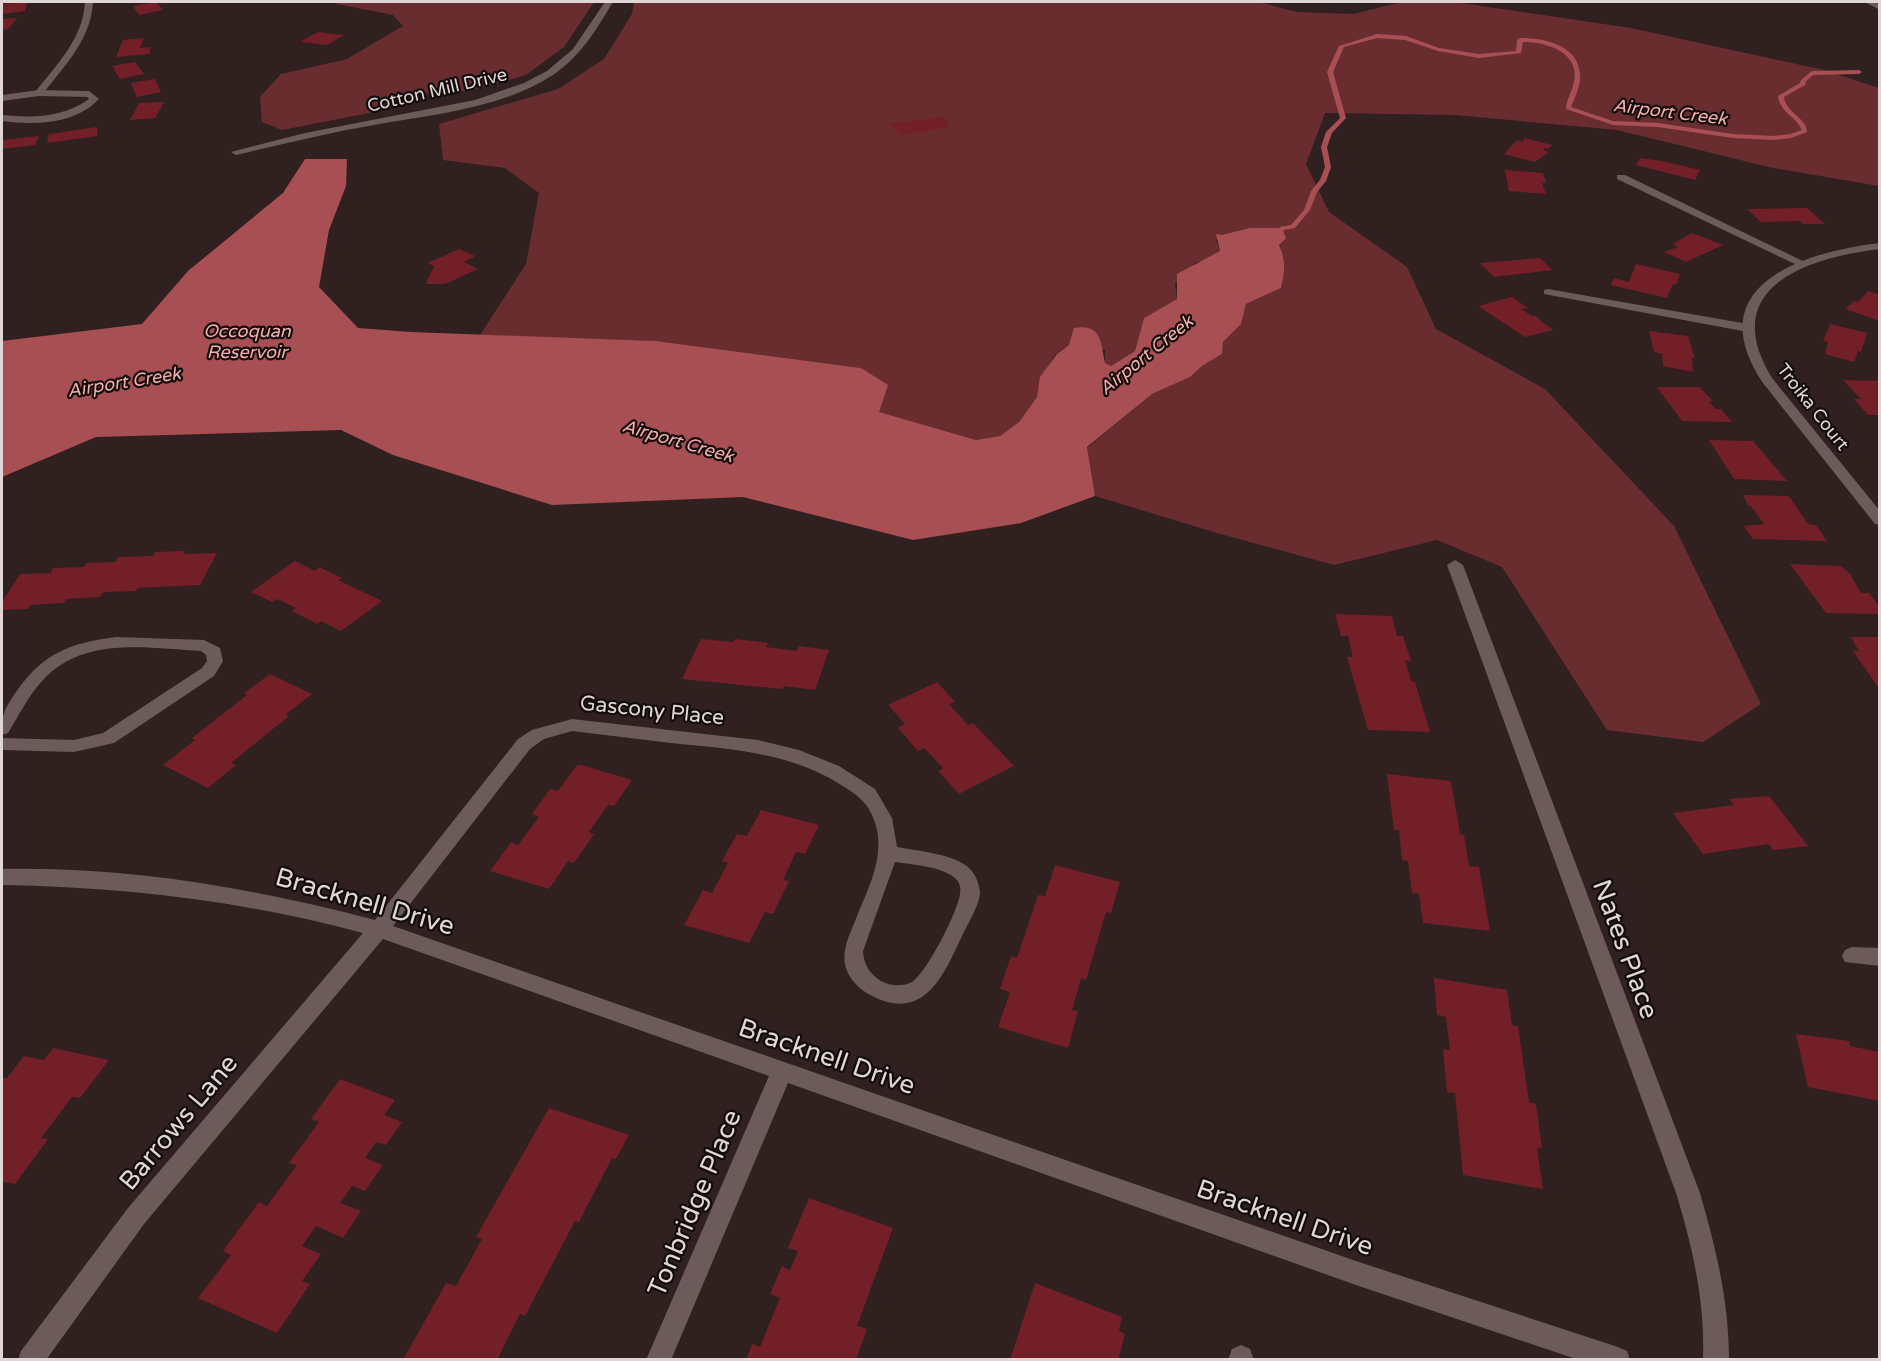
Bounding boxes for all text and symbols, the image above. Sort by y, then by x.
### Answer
street label: Cotton Mill Drive [365,63,509,117]
water label: Airport Creek [1612,94,1729,130]
water label: Airport Creek [1095,310,1198,400]
water label: Occoquan Reservoir [203,320,292,363]
street label: Troika Court [1772,359,1854,455]
water label: Airport Creek [66,362,184,402]
water label: Airport Creek [620,415,737,468]
street label: Gascony Place [579,690,725,731]
street label: Bracknell Drive [272,861,458,942]
street label: Nates Place [1586,875,1665,1023]
street label: Bracknell Drive [734,1012,919,1101]
street label: Barrows Lane [113,1048,244,1197]
street label: Tonbridge Place [641,1105,748,1301]
street label: Bracknell Drive [1192,1173,1377,1262]

